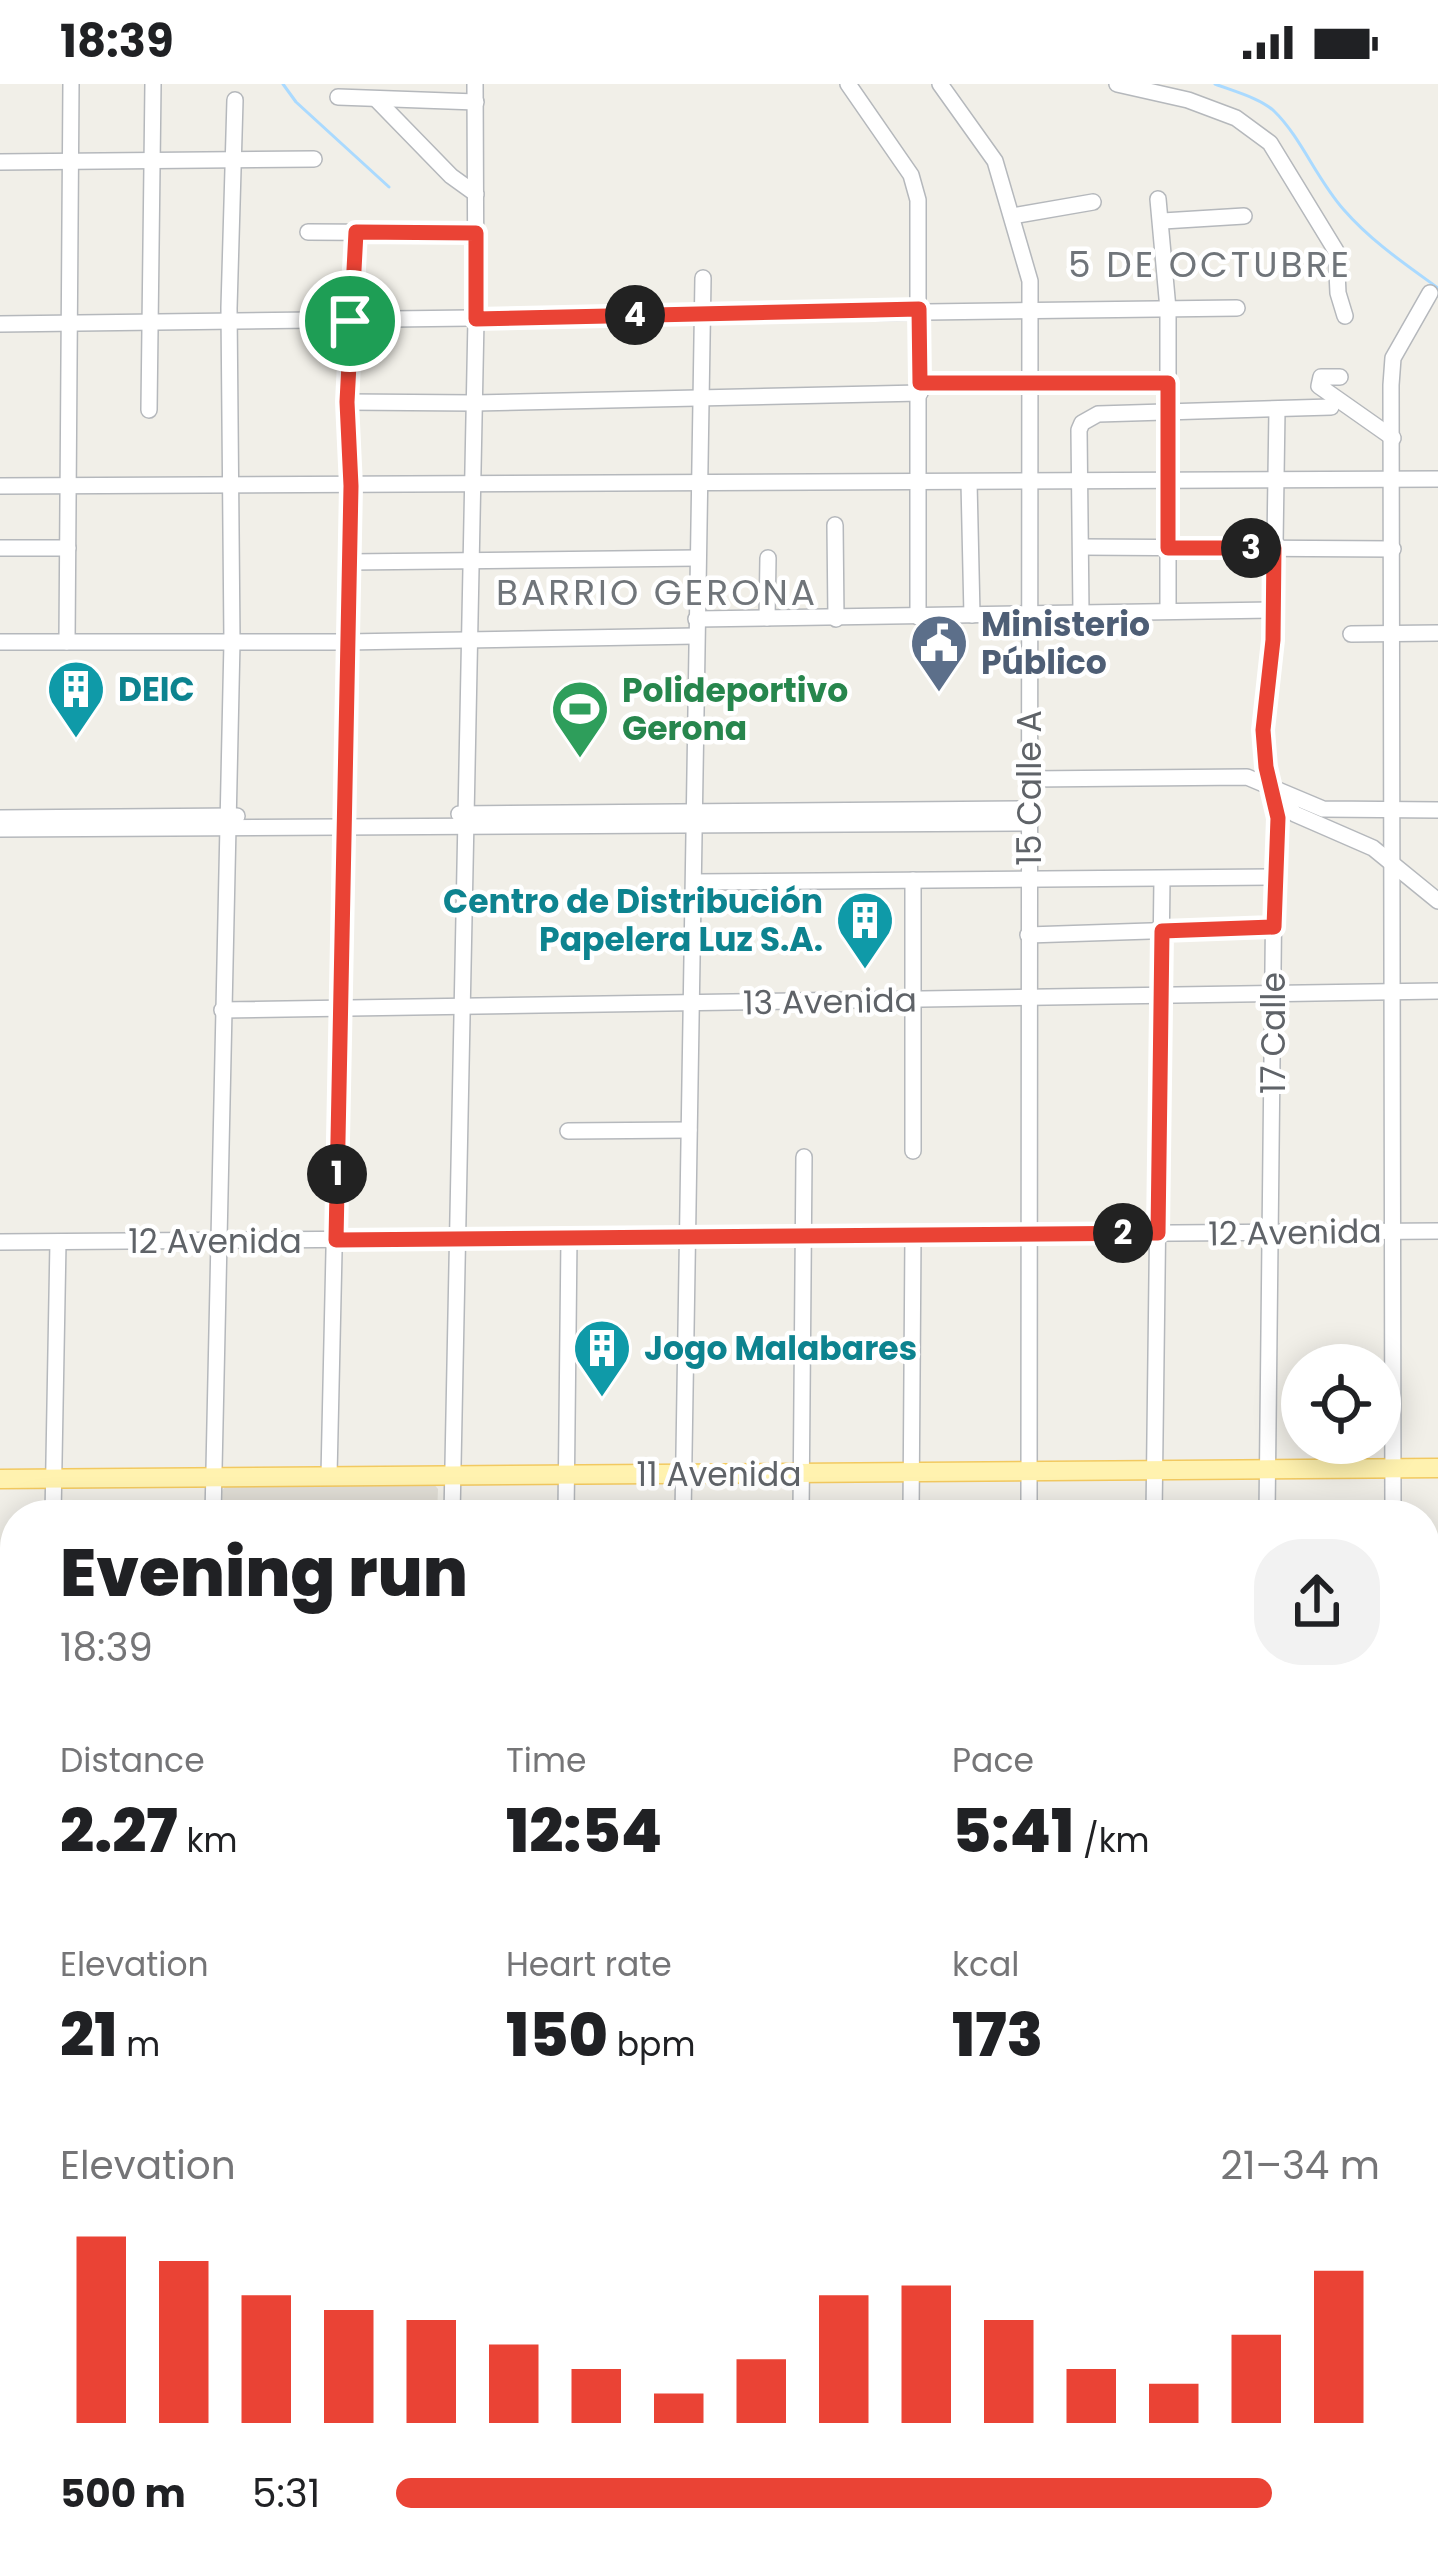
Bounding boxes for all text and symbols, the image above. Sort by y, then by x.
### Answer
text: 18:39 [60,10,174,73]
district label: 5 DE OCTUBRE [1068,239,1352,290]
pin [299,270,401,372]
pin: 4 [605,285,665,345]
icon: arrive [317,288,383,354]
text: 4 [624,291,646,338]
pin: 3 [1221,518,1281,578]
text: 3 [1241,524,1261,571]
district label: BARRIO GERONA [496,567,818,618]
place label: Ministerio Público [981,601,1150,686]
public building icon: Ministerio Público [908,612,970,694]
building icon: DEIC [45,658,107,740]
place label: DEIC [118,666,195,713]
place label: Polideportivo Gerona [622,667,848,752]
sports icon: Polideportivo Gerona [549,678,611,760]
street label: 15 Calle A [1006,710,1053,866]
place label: Centro de Distribución Papelera Luz S.A. [443,878,823,963]
building icon: Centro de Distribución Papelera Luz S.A. [834,889,896,971]
street label: 17 Calle [1250,972,1297,1094]
street label: 13 Avenida [743,976,917,1027]
pin: 1 [307,1144,367,1204]
text: 1 [331,1150,343,1197]
pin: 2 [1093,1203,1153,1263]
street label: 12 Avenida [1208,1207,1382,1258]
text: 2 [1114,1209,1132,1256]
street label: 12 Avenida [128,1218,302,1265]
building icon: Jogo Malabares [571,1317,633,1399]
place label: Jogo Malabares [644,1325,917,1372]
map controls [1281,1344,1401,1464]
button: locate [1281,1344,1401,1464]
street label: 11 Avenida [637,1451,802,1498]
text: Evening run [60,1527,468,1619]
button: share [1254,1539,1380,1665]
text: 18:39 [60,1620,153,1675]
text: Distance [60,1737,205,1784]
text: Time [506,1737,586,1784]
text: Pace [952,1737,1034,1784]
text: 2.27 [60,1789,178,1873]
text: 12:54 [506,1789,662,1873]
text: 5:41 [952,1789,1074,1873]
text: km [178,1817,238,1864]
text: /km [1074,1817,1150,1864]
text: Elevation [60,1941,209,1988]
text: Heart rate [506,1941,672,1988]
text: kcal [952,1941,1019,1988]
text: 21 [60,1993,117,2077]
text: 150 [506,1993,608,2077]
text: 173 [952,1993,1043,2077]
text: m [117,2021,160,2068]
text: bpm [608,2021,695,2068]
text: Elevation [60,2138,236,2193]
text: 21–34 m [1221,2138,1380,2193]
text: 500 m [60,2466,186,2521]
text: 5:31 [252,2466,320,2521]

